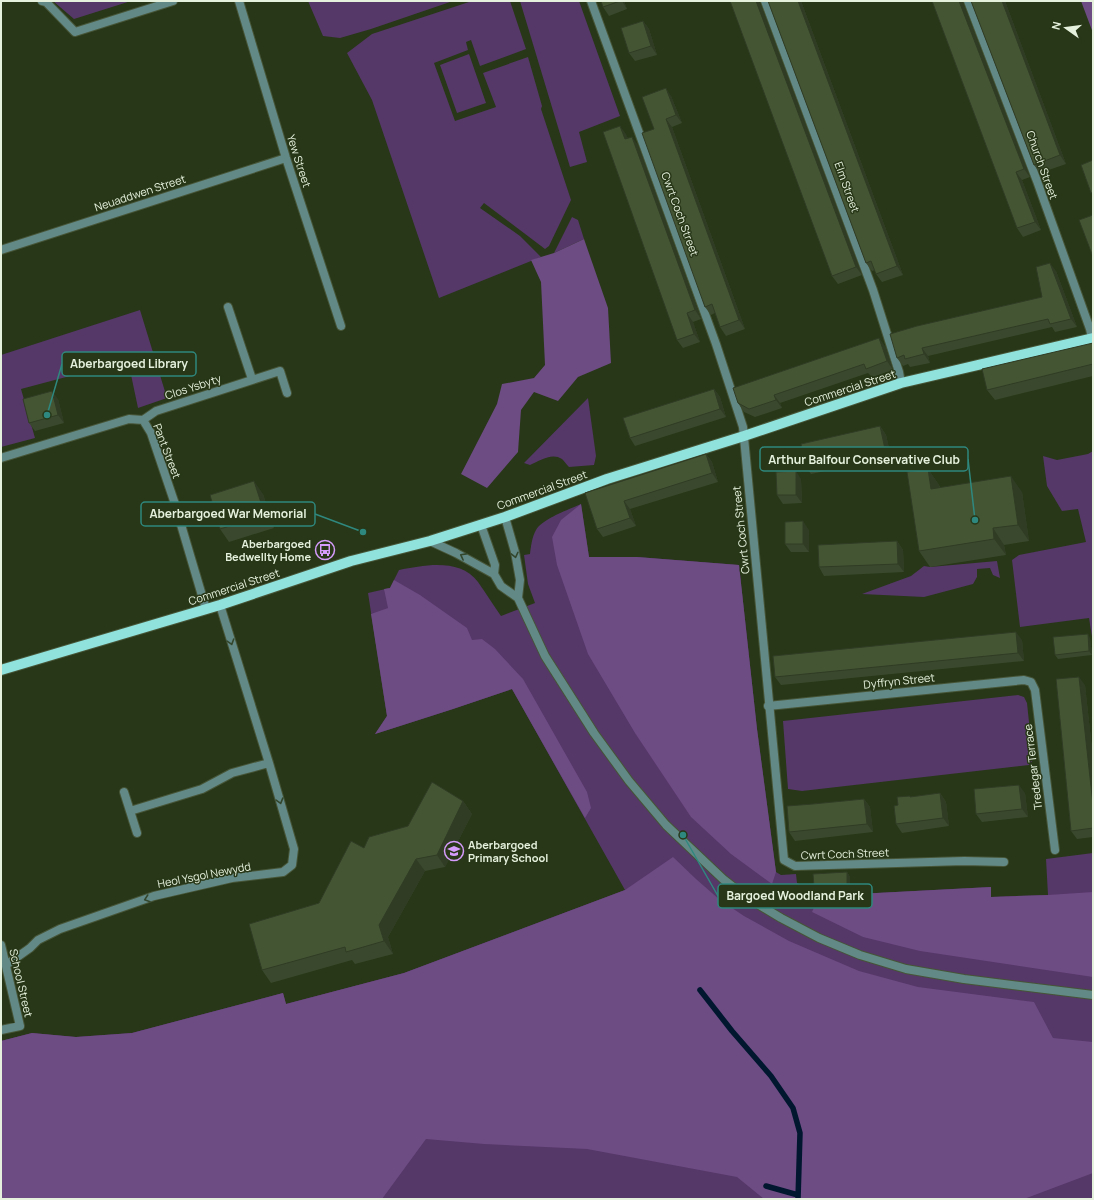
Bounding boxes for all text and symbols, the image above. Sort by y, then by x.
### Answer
north arrow [1046,8,1086,48]
text: N [1048,20,1064,31]
street label: Church Street [1023,128,1062,201]
street label: Yew Street [284,133,315,189]
street label: Elm Street [831,160,864,214]
street label: Cwrt Coch Street [658,170,703,258]
street label: Neuaddwen Street [92,171,187,214]
callout: Aberbargoed Library [62,352,196,376]
text: Aberbargoed Library [70,355,188,372]
street label: Commercial Street [802,366,897,409]
street label: Clos Ysbyty [163,370,223,403]
street label: Pant Street [150,421,185,481]
callout: Arthur Balfour Conservative Club [760,447,968,471]
text: Arthur Balfour Conservative Club [768,451,960,468]
street label: Commercial Street [495,466,589,513]
street label: Cwrt Coch Street [728,485,753,575]
callout: Aberbargoed War Memorial [141,502,315,526]
text: Aberbargoed War Memorial [149,505,307,522]
place label: Aberbargoed Bedwellty Home [225,536,311,564]
bus stop icon: Aberbargoed Bedwellty Home [314,539,336,561]
one-way arrow [510,551,519,558]
one-way arrow [460,554,467,561]
street label: Commercial Street [186,565,281,608]
one-way arrow [226,638,235,645]
street label: Dyffryn Street [863,669,935,692]
street label: Tredegar Terrace [1020,723,1045,811]
one-way arrow [275,797,284,804]
place label: Aberbargoed Primary School [468,837,548,865]
school or university icon: Aberbargoed Primary School [443,840,465,862]
street label: Cwrt Coch Street [801,844,889,863]
street label: Heol Ysgol Newydd [156,858,252,891]
callout: Bargoed Woodland Park [718,884,872,908]
text: Bargoed Woodland Park [726,887,864,904]
one-way arrow [143,894,150,902]
street label: School Street [6,947,37,1018]

